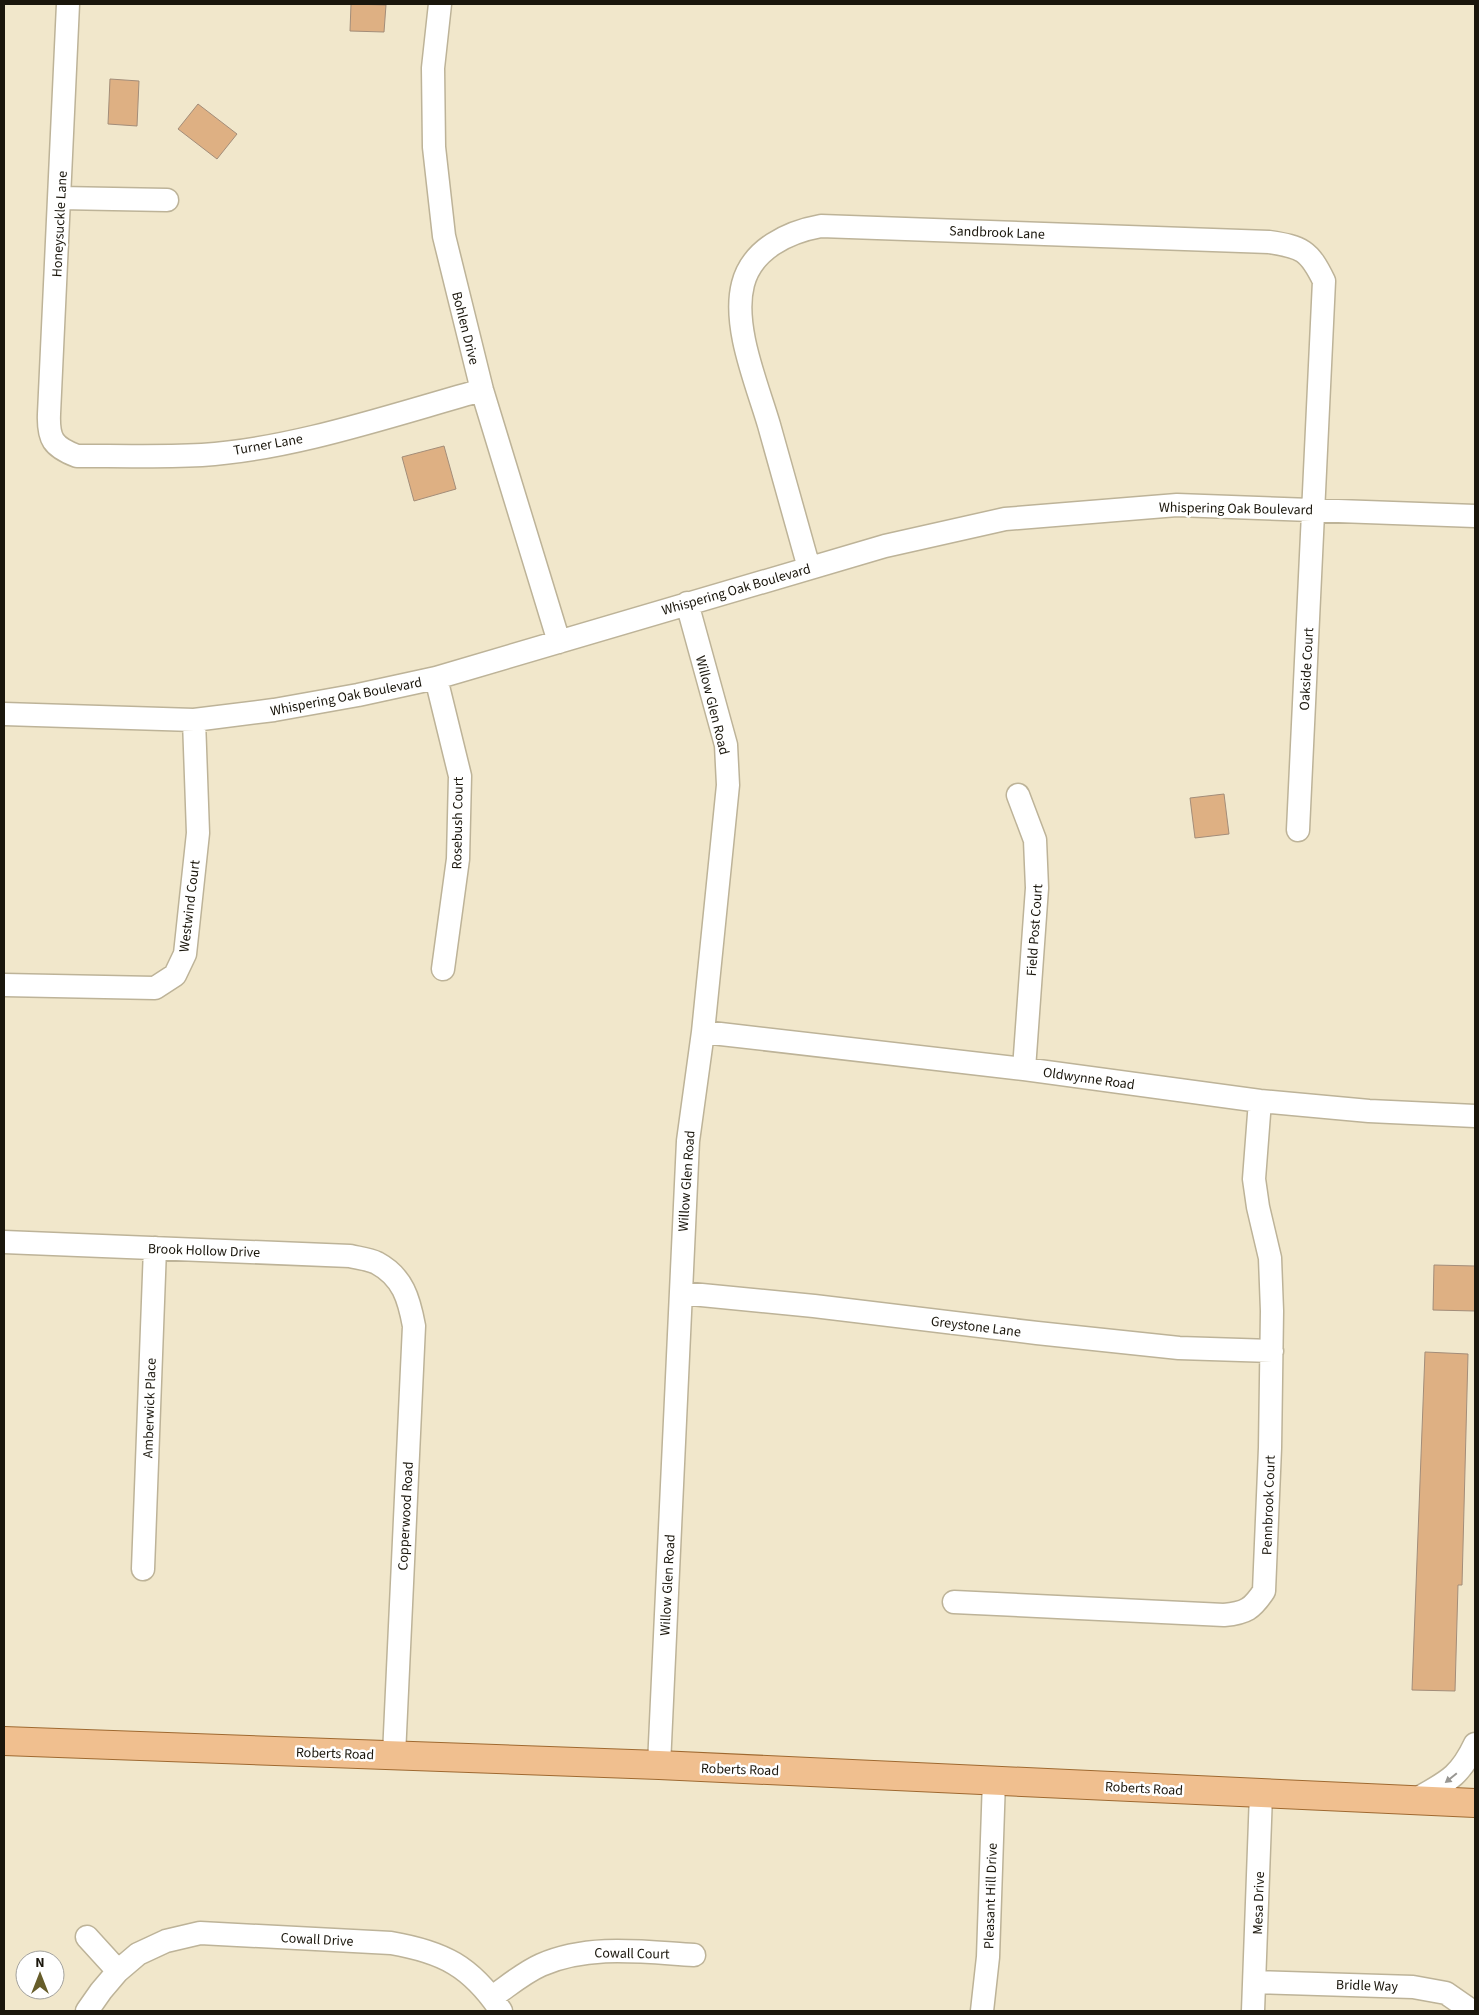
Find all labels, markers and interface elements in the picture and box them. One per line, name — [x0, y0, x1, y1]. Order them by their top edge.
street label: Honeysuckle Lane — [47, 170, 73, 278]
street label: Sandbrook Lane — [949, 221, 1045, 245]
street label: Bohlen Drive — [446, 290, 484, 367]
street label: Turner Lane — [232, 429, 304, 461]
street label: Whispering Oak Boulevard — [1159, 498, 1313, 520]
street label: Whispering Oak Boulevard — [659, 559, 813, 621]
street label: Oakside Court — [1295, 627, 1319, 711]
street label: Willow Glen Road — [690, 654, 734, 757]
street label: Whispering Oak Boulevard — [269, 672, 424, 722]
street label: Rosebush Court — [447, 776, 469, 869]
street label: Westwind Court — [174, 859, 206, 953]
street label: Field Post Court — [1022, 883, 1048, 977]
street label: Oldwynne Road — [1042, 1063, 1136, 1095]
street label: Willow Glen Road — [673, 1130, 701, 1232]
street label: Brook Hollow Drive — [147, 1239, 261, 1263]
street label: Greystone Lane — [930, 1312, 1022, 1342]
street label: Amberwick Place — [138, 1358, 162, 1458]
street label: Pennbrook Court — [1257, 1454, 1281, 1555]
street label: Copperwood Road — [393, 1461, 419, 1571]
street label: Willow Glen Road — [655, 1534, 681, 1636]
street label: Roberts Road — [296, 1743, 374, 1765]
street label: Roberts Road — [701, 1759, 779, 1781]
one-way arrow — [1445, 1772, 1458, 1783]
street label: Roberts Road — [1104, 1777, 1184, 1801]
street label: Pleasant Hill Drive — [979, 1843, 1003, 1949]
street label: Mesa Drive — [1248, 1871, 1270, 1935]
street label: Cowall Drive — [280, 1928, 354, 1952]
street label: Cowall Court — [594, 1943, 670, 1965]
north arrow — [15, 1950, 65, 2000]
text: N — [35, 1953, 45, 1973]
street label: Bridle Way — [1336, 1975, 1399, 1997]

